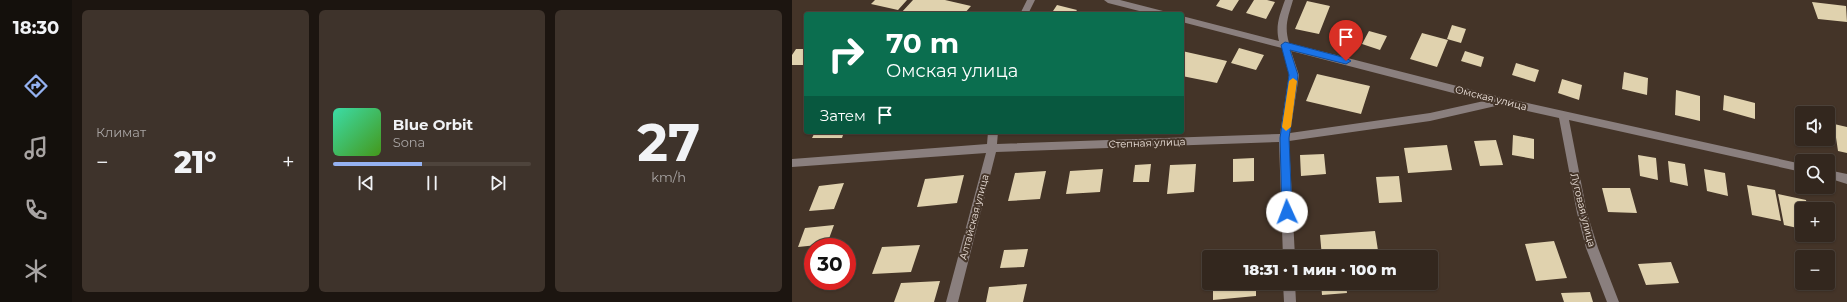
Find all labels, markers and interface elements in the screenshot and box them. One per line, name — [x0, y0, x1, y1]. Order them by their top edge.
text: 18:30 — [13, 17, 59, 39]
pin — [1329, 20, 1363, 61]
text: 70 m — [886, 26, 959, 60]
icon: arrive — [1335, 26, 1357, 48]
icon: right — [820, 28, 872, 80]
text: Омская улица — [886, 60, 1018, 82]
icon: directions — [22, 72, 50, 100]
street label: Омская улица — [1454, 83, 1528, 113]
icon: arrive — [874, 104, 896, 126]
text: Затем — [820, 106, 866, 125]
map controls — [1795, 106, 1835, 290]
button: sound — [1795, 106, 1835, 146]
text: 27 — [637, 111, 700, 174]
text: Blue Orbit — [393, 115, 473, 134]
text: Климат — [96, 124, 146, 140]
icon: music — [22, 134, 50, 162]
text: Sona — [393, 134, 425, 150]
street label: Степная улица — [1108, 135, 1186, 151]
text: 21° — [174, 144, 217, 181]
text: − — [96, 149, 109, 176]
text: + — [282, 149, 295, 176]
button: search — [1795, 154, 1835, 194]
text: km/h — [651, 169, 686, 185]
street label: Луговая улица — [1567, 171, 1599, 249]
icon: previous — [355, 172, 377, 194]
icon: pause — [421, 172, 443, 194]
icon: next — [487, 172, 509, 194]
street label: Алтайская улица — [956, 173, 992, 261]
position arrow — [1266, 191, 1308, 233]
icon: phone — [22, 196, 50, 224]
button: + — [1795, 202, 1835, 242]
speed limit sign: 30 — [804, 238, 856, 290]
button: − — [1795, 250, 1835, 290]
icon: climate — [22, 257, 50, 285]
text: 18:31 · 1 мин · 100 m — [1243, 260, 1397, 279]

